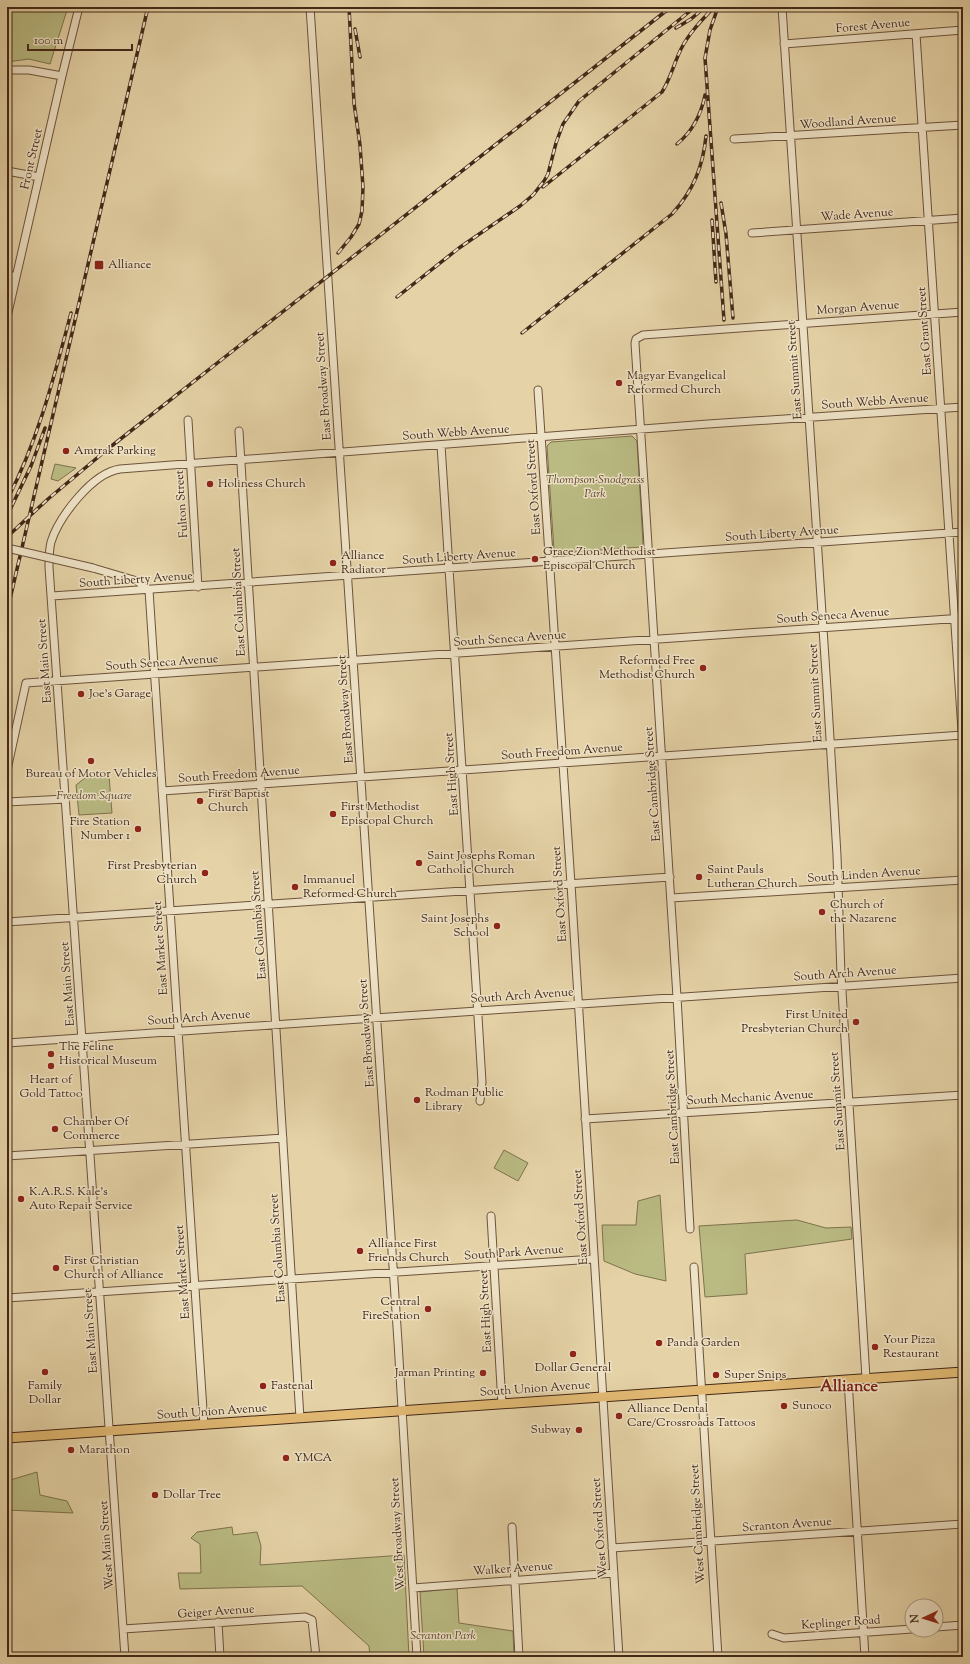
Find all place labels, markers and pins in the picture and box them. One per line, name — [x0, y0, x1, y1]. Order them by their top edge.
place label: Alliance — [108, 256, 152, 274]
marker: Alliance — [93, 259, 105, 271]
place label: Magyar Evangelical Reformed Church — [627, 367, 727, 399]
marker: Magyar Evangelical Reformed Church — [614, 378, 624, 388]
place label: Amtrak Parking — [74, 442, 156, 460]
marker: Amtrak Parking — [61, 446, 71, 456]
place label: Holiness Church — [218, 475, 306, 493]
marker: Holiness Church — [205, 479, 215, 489]
place label: Grace Zion Methodist Episcopal Church — [543, 543, 656, 575]
place label: Alliance Radiator — [341, 547, 386, 579]
marker: Grace Zion Methodist Episcopal Church — [530, 554, 540, 564]
marker: Alliance Radiator — [328, 558, 338, 568]
place label: Reformed Free Methodist Church — [599, 652, 695, 684]
marker: Reformed Free Methodist Church — [698, 663, 708, 673]
place label: Joe's Garage — [88, 685, 151, 703]
marker: Joe's Garage — [76, 689, 86, 699]
marker: Bureau of Motor Vehicles — [86, 756, 96, 766]
place label: Bureau of Motor Vehicles — [25, 765, 157, 783]
place label: First Baptist Church — [208, 785, 270, 817]
marker: First Baptist Church — [195, 796, 205, 806]
place label: First Methodist Episcopal Church — [341, 798, 433, 830]
marker: First Methodist Episcopal Church — [328, 809, 338, 819]
place label: Fire Station Number 1 — [70, 813, 130, 845]
marker: Fire Station Number 1 — [133, 824, 143, 834]
place label: Saint Josephs Roman Catholic Church — [427, 847, 535, 879]
place label: First Presbyterian Church — [108, 857, 197, 889]
marker: Saint Josephs Roman Catholic Church — [414, 858, 424, 868]
place label: Saint Pauls Lutheran Church — [707, 861, 798, 893]
marker: First Presbyterian Church — [200, 868, 210, 878]
place label: Immanuel Reformed Church — [303, 871, 397, 903]
marker: Saint Pauls Lutheran Church — [694, 872, 704, 882]
marker: Immanuel Reformed Church — [290, 882, 300, 892]
place label: Church of the Nazarene — [830, 896, 897, 928]
marker: Church of the Nazarene — [817, 907, 827, 917]
place label: Saint Josephs School — [421, 910, 490, 942]
marker: Saint Josephs School — [492, 921, 502, 931]
place label: First United Presbyterian Church — [741, 1006, 848, 1038]
marker: First United Presbyterian Church — [851, 1017, 861, 1027]
place label: The Feline Historical Museum — [59, 1038, 157, 1070]
marker: The Feline Historical Museum — [46, 1049, 56, 1059]
marker: Heart of Gold Tattoo — [46, 1061, 56, 1071]
place label: Heart of Gold Tattoo — [19, 1071, 83, 1103]
place label: Rodman Public Library — [425, 1084, 504, 1116]
marker: Rodman Public Library — [412, 1095, 422, 1105]
place label: Chamber Of Commerce — [63, 1113, 130, 1145]
marker: Chamber Of Commerce — [50, 1124, 60, 1134]
place label: K.A.R.S. Kale's Auto Repair Service — [29, 1183, 133, 1215]
marker: K.A.R.S. Kale's Auto Repair Service — [16, 1194, 26, 1204]
place label: Alliance First Friends Church — [368, 1235, 449, 1267]
marker: Alliance First Friends Church — [355, 1246, 365, 1256]
place label: First Christian Church of Alliance — [64, 1252, 164, 1284]
marker: First Christian Church of Alliance — [51, 1263, 61, 1273]
place label: Central FireStation — [362, 1293, 421, 1325]
marker: Central FireStation — [423, 1304, 433, 1314]
place label: Your Pizza Restaurant — [883, 1331, 939, 1363]
place label: Panda Garden — [667, 1334, 740, 1352]
marker: Panda Garden — [654, 1338, 664, 1348]
marker: Your Pizza Restaurant — [870, 1342, 880, 1352]
marker: Dollar General — [568, 1349, 578, 1359]
place label: Dollar General — [535, 1359, 612, 1377]
place label: Jarman Printing — [394, 1364, 475, 1382]
place label: Super Snips — [724, 1366, 787, 1384]
marker: Family Dollar — [40, 1367, 50, 1377]
marker: Jarman Printing — [478, 1368, 488, 1378]
marker: Super Snips — [711, 1370, 721, 1380]
place label: Family Dollar — [28, 1377, 62, 1409]
place label: Fastenal — [271, 1377, 314, 1395]
marker: Fastenal — [258, 1381, 268, 1391]
place label: Sunoco — [792, 1397, 832, 1415]
place label: Alliance Dental Care/Crossroads Tattoos — [627, 1400, 756, 1432]
marker: Sunoco — [779, 1401, 789, 1411]
marker: Alliance Dental Care/Crossroads Tattoos — [614, 1411, 624, 1421]
place label: Subway — [531, 1421, 571, 1439]
marker: Subway — [574, 1425, 584, 1435]
place label: Marathon — [79, 1441, 130, 1459]
marker: Marathon — [66, 1445, 76, 1455]
place label: YMCA — [294, 1449, 333, 1467]
marker: YMCA — [281, 1453, 291, 1463]
place label: Dollar Tree — [163, 1486, 222, 1504]
marker: Dollar Tree — [150, 1490, 160, 1500]

